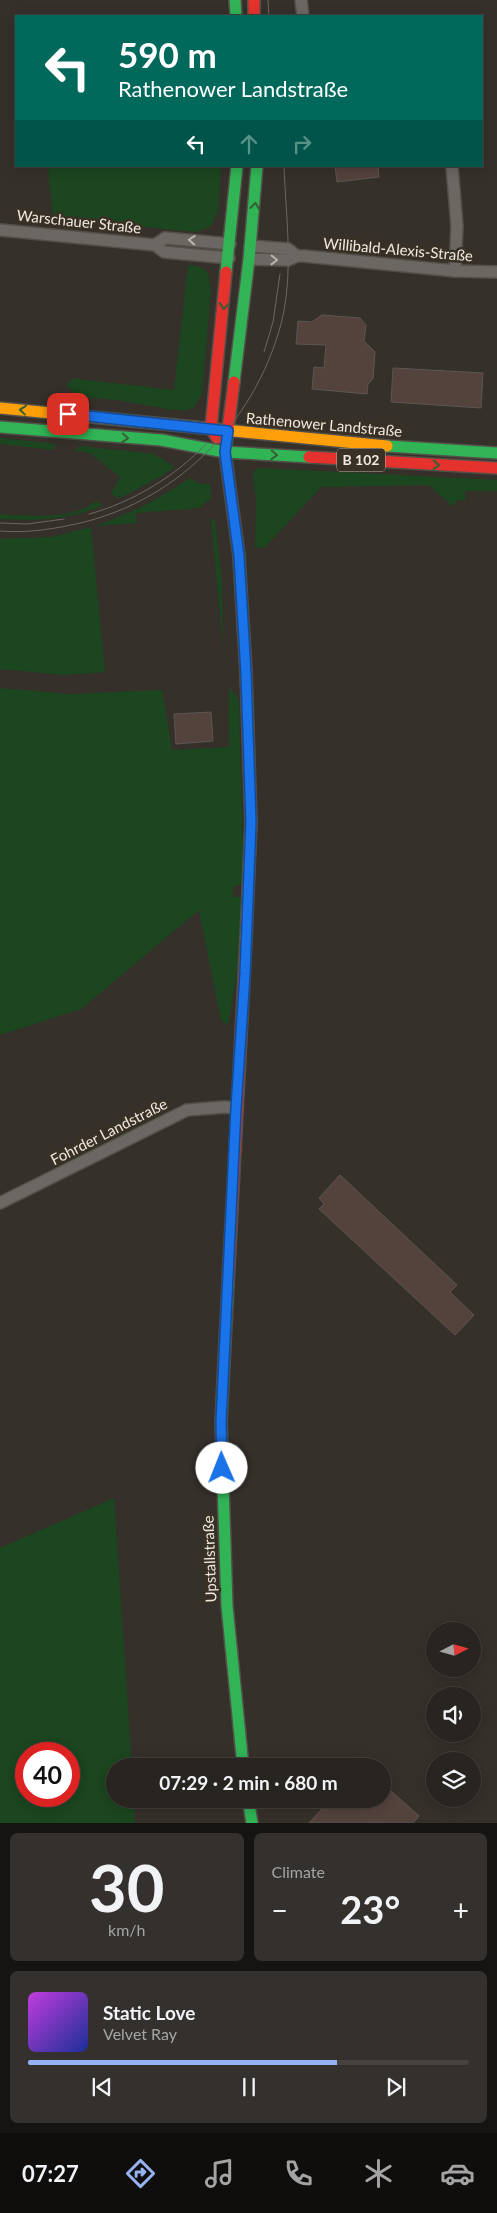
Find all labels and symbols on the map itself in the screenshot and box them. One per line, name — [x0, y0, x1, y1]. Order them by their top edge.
one-way arrow — [249, 202, 260, 210]
street label: Warschauer Straße — [16, 206, 142, 236]
street label: Willibald-Alexis-Straße — [322, 233, 474, 265]
one-way arrow — [187, 235, 195, 246]
one-way arrow — [270, 254, 278, 265]
one-way arrow — [218, 302, 229, 310]
pin — [47, 393, 89, 435]
one-way arrow — [19, 405, 27, 416]
street label: Rathenower Landstraße — [245, 408, 403, 440]
one-way arrow — [121, 432, 129, 443]
road number: B 102 — [337, 448, 385, 472]
one-way arrow — [270, 450, 278, 461]
one-way arrow — [432, 459, 440, 470]
street label: Fohrder Landstraße — [47, 1094, 170, 1168]
position arrow — [195, 1441, 247, 1493]
street label: Upstallstraße — [198, 1515, 220, 1603]
north arrow — [426, 1622, 481, 1678]
speed limit sign: 40 — [15, 1742, 80, 1807]

